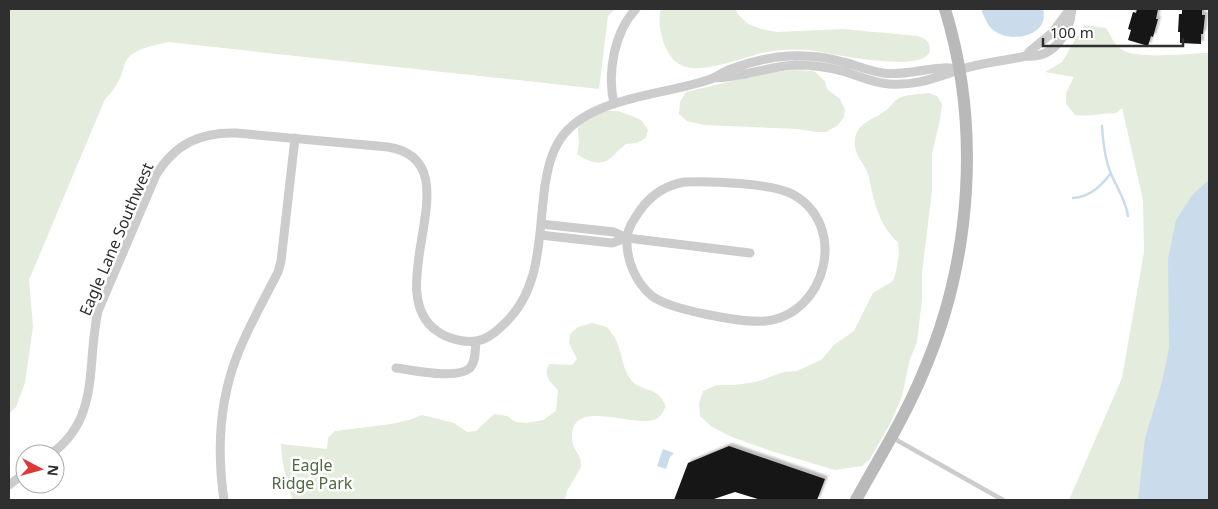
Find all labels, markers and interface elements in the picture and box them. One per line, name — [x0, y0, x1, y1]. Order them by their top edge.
scale bar — [1043, 15, 1183, 47]
text: 100 m — [1050, 22, 1094, 42]
street label: Eagle Lane Southwest — [74, 159, 158, 319]
north arrow — [15, 444, 65, 494]
park label: Eagle Ridge Park — [272, 454, 353, 494]
text: N — [43, 464, 63, 477]

